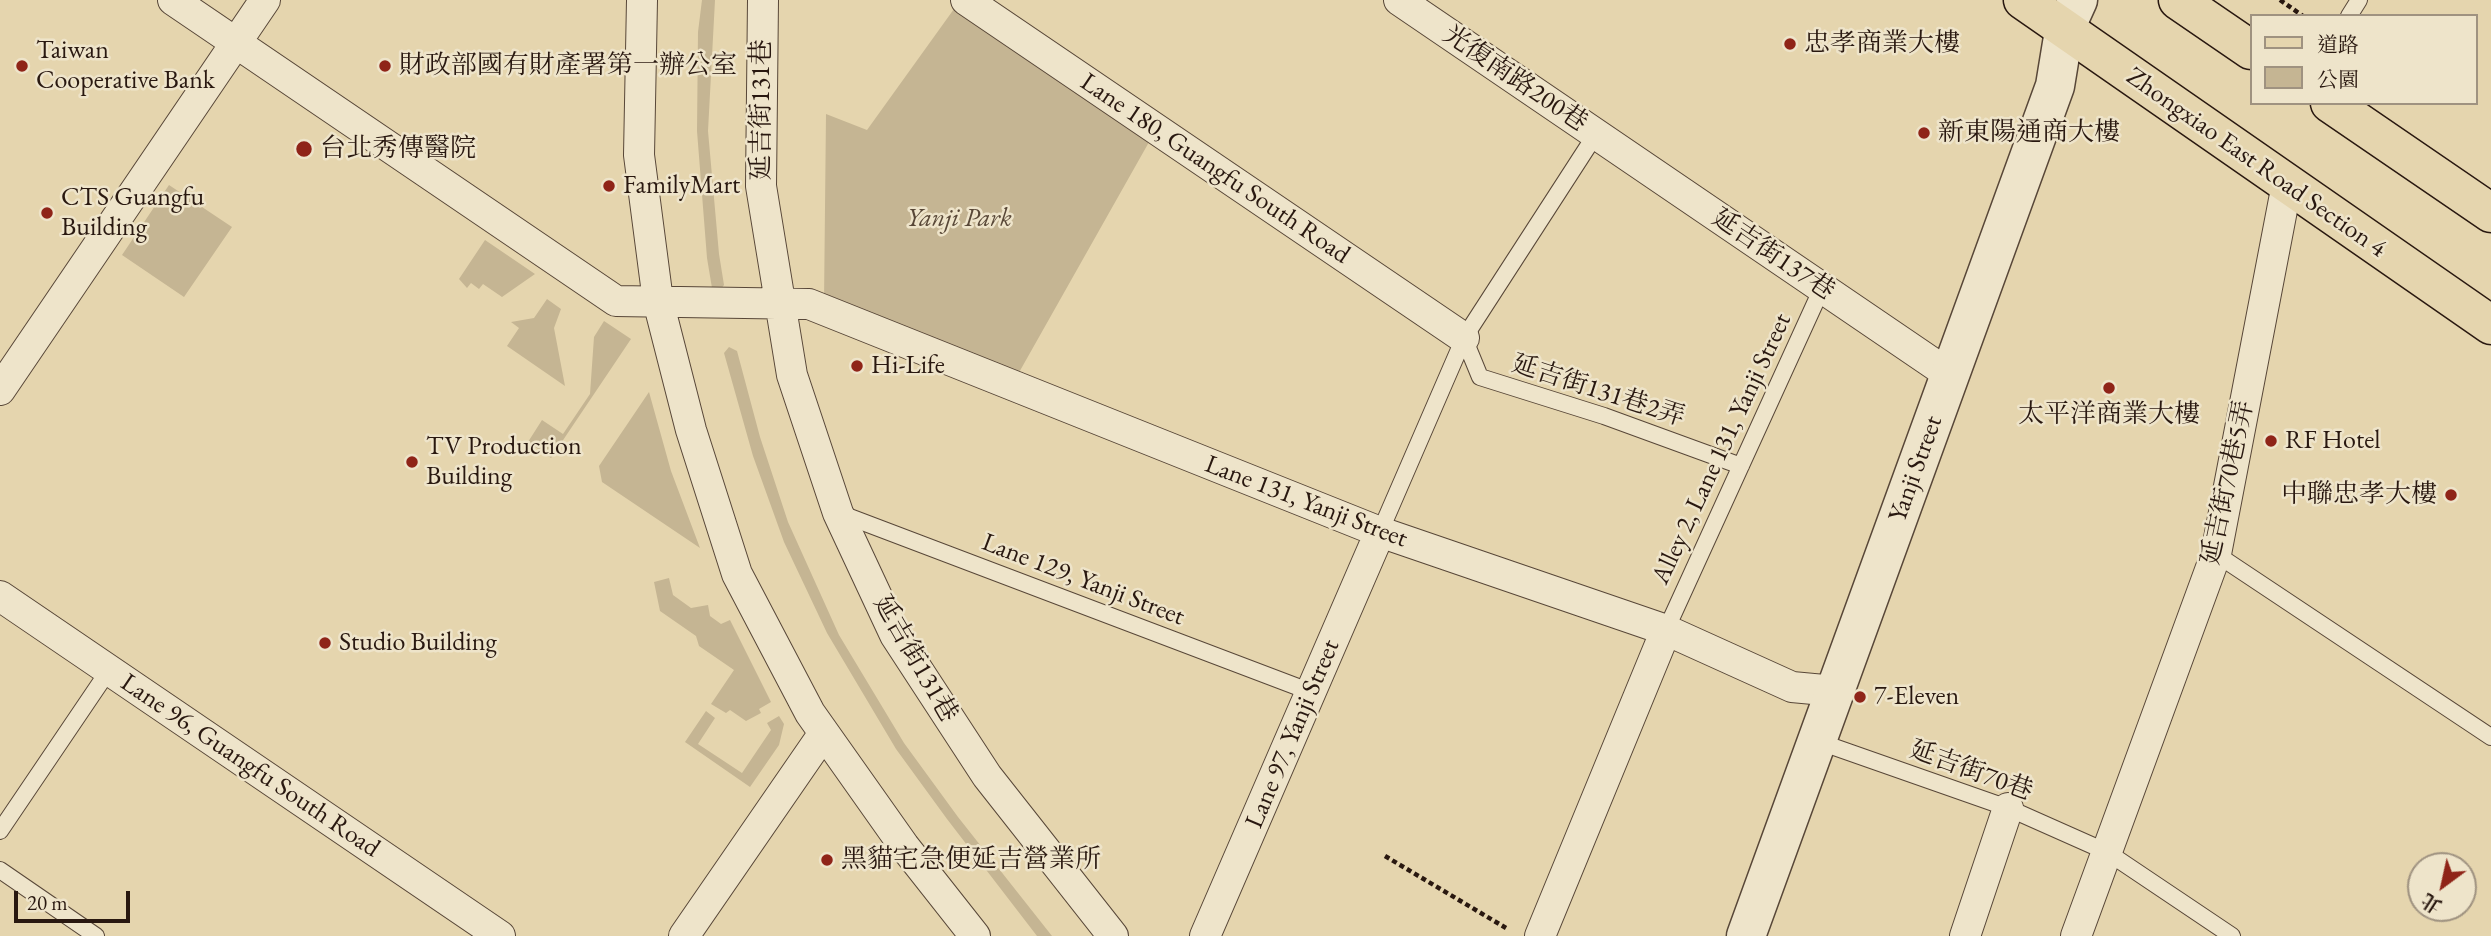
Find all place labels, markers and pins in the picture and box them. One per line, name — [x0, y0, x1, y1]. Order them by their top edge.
place label: 忠孝商業大樓 — [1804, 28, 1960, 60]
place label: Taiwan Cooperative Bank — [36, 35, 215, 96]
marker: 忠孝商業大樓 — [1782, 36, 1798, 52]
place label: 財政部國有財產署第一辦公室 — [399, 50, 737, 82]
marker: Taiwan Cooperative Bank — [14, 58, 30, 74]
marker: 財政部國有財產署第一辦公室 — [377, 58, 393, 74]
place label: 新東陽通商大樓 — [1938, 117, 2120, 149]
marker: 新東陽通商大樓 — [1916, 125, 1932, 141]
place label: 台北秀傳醫院 — [320, 133, 476, 165]
marker: 台北秀傳醫院 — [294, 139, 314, 159]
place label: FamilyMart — [623, 170, 740, 202]
marker: FamilyMart — [601, 178, 617, 194]
place label: CTS Guangfu Building — [61, 182, 204, 244]
marker: CTS Guangfu Building — [39, 205, 55, 221]
place label: Hi-Life — [871, 350, 945, 382]
marker: Hi-Life — [849, 358, 865, 374]
marker: 太平洋商業大樓 — [2101, 380, 2117, 396]
place label: 太平洋商業大樓 — [2018, 399, 2200, 431]
place label: RF Hotel — [2285, 425, 2381, 457]
place label: TV Production Building — [426, 431, 582, 492]
marker: RF Hotel — [2263, 433, 2279, 449]
marker: TV Production Building — [404, 454, 420, 470]
place label: 中聯忠孝大樓 — [2281, 479, 2437, 511]
marker: 中聯忠孝大樓 — [2443, 487, 2459, 503]
place label: Studio Building — [339, 627, 497, 659]
marker: Studio Building — [317, 635, 333, 651]
place label: 7-Eleven — [1874, 681, 1959, 713]
marker: 7-Eleven — [1852, 689, 1868, 705]
place label: 黑貓宅急便延吉營業所 — [841, 844, 1101, 876]
marker: 黑貓宅急便延吉營業所 — [819, 852, 835, 868]

